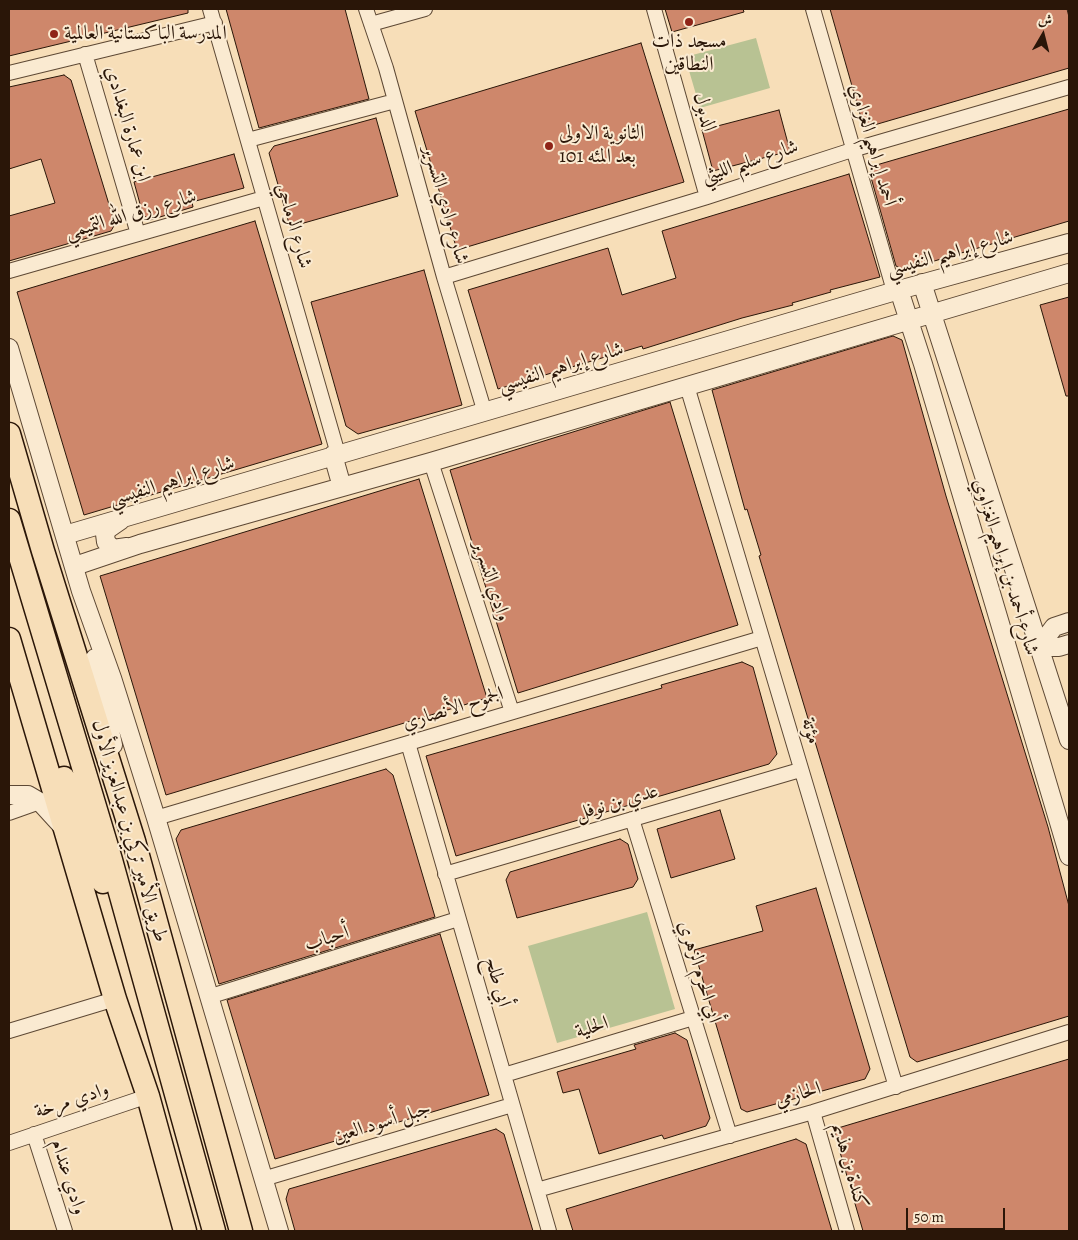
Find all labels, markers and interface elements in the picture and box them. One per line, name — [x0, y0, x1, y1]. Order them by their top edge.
text: ش — [1037, 9, 1053, 30]
north arrow — [1018, 10, 1068, 60]
marker: مسجد ذات النطاقين — [683, 16, 695, 28]
place label: المدرسة الباكستانية العالمية — [64, 22, 227, 46]
marker: المدرسة الباكستانية العالمية — [48, 28, 60, 40]
place label: مسجد ذات النطاقين — [651, 30, 727, 77]
street label: ابن عمارة البغدادي — [99, 63, 155, 185]
street label: أحمد إبراهيم الغزاوي — [843, 81, 901, 209]
street label: الدبول — [687, 90, 721, 134]
place label: الثانوية الاولى بعد المئه 101 — [559, 122, 644, 169]
street label: شارع سليم الليثي — [699, 135, 801, 189]
marker: الثانوية الاولى بعد المئه 101 — [543, 140, 555, 152]
street label: شارع وادي التسرير — [417, 143, 473, 267]
street label: شارع الرماحي — [269, 181, 317, 271]
street label: شارع رزق الله التميمي — [63, 185, 199, 245]
street label: شارع إبراهيم النفيسي — [884, 226, 1016, 282]
street label: شارع إبراهيم النفيسي — [495, 338, 627, 398]
street label: شارع إبراهيم النفيسي — [106, 452, 238, 512]
street label: شارع أحمد بن إبراهيم الغزاوي — [967, 476, 1043, 658]
street label: وادي التسرير — [467, 538, 515, 624]
street label: الجموح الأنصاري — [399, 682, 507, 736]
street label: مؤتة — [795, 715, 825, 747]
street label: طريق الأمير تركي بن عبدالعزيز الأول — [86, 717, 172, 945]
street label: عدي بن نوفل — [573, 780, 661, 826]
street label: أبي الحرم الزهري — [672, 918, 726, 1026]
street label: أحباب — [302, 921, 352, 957]
street label: أبي طلح — [478, 954, 516, 1010]
street label: الحلية — [573, 1012, 611, 1044]
street label: الحازمي — [772, 1077, 824, 1113]
street label: وادي مرخة — [32, 1078, 112, 1124]
street label: جبل أسود العين — [330, 1097, 434, 1149]
street label: كندة بن هذيم — [825, 1120, 873, 1212]
street label: وادي عندام — [45, 1136, 91, 1218]
scale bar — [908, 1198, 1007, 1230]
text: 50 m — [914, 1207, 944, 1227]

